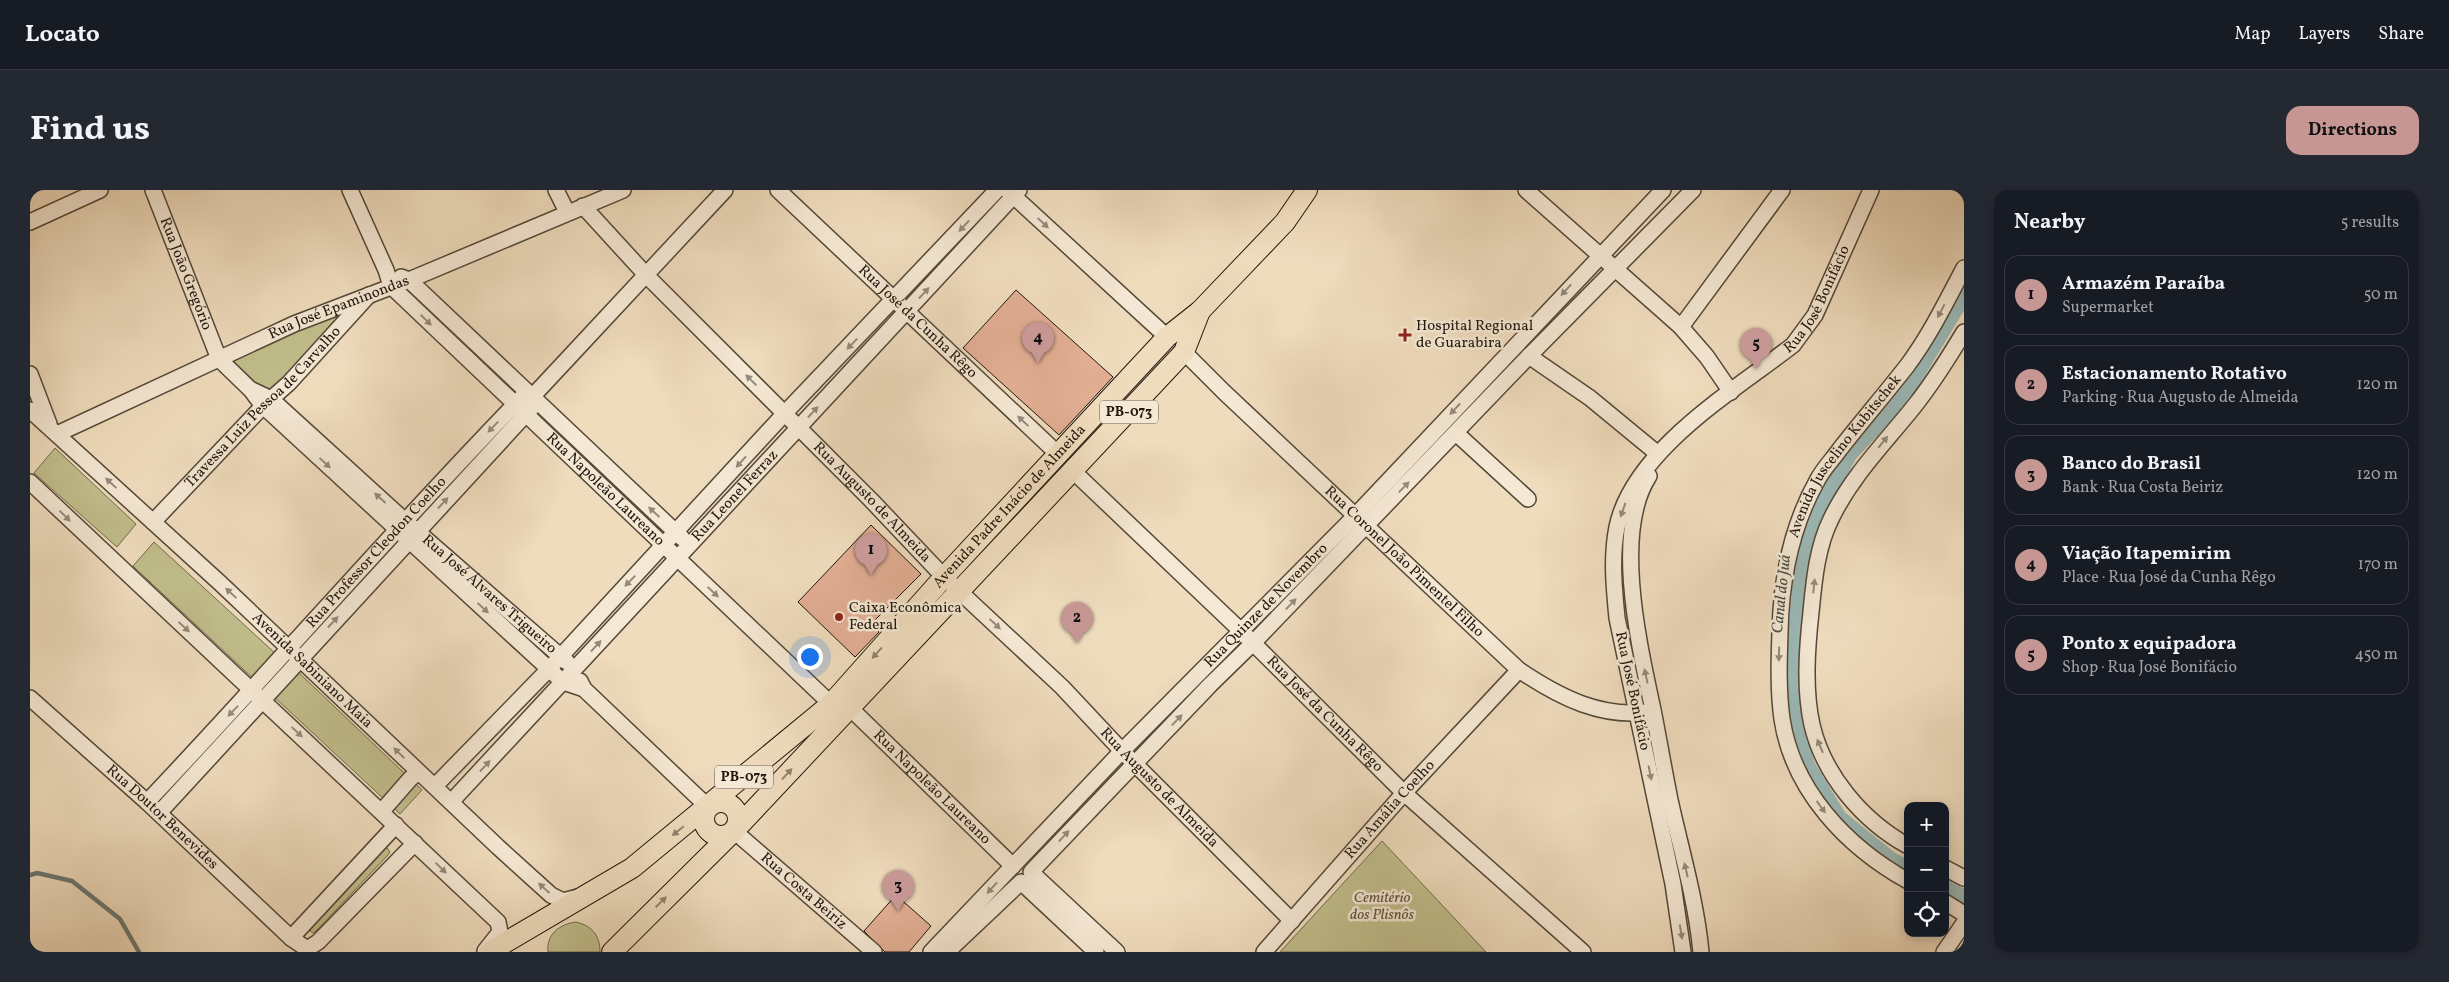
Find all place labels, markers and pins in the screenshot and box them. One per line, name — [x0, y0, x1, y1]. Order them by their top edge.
place label: Hospital Regional de Guarabira — [1416, 316, 1533, 354]
pin: 4 — [1022, 322, 1054, 363]
marker: Hospital Regional de Guarabira — [1398, 328, 1412, 342]
pin: 5 — [1740, 328, 1772, 369]
pin: 1 — [855, 534, 887, 575]
place label: Caixa Econômica Federal — [849, 598, 962, 636]
pin: 2 — [1061, 602, 1093, 643]
marker: Caixa Econômica Federal — [833, 611, 845, 623]
pin: 3 — [882, 870, 914, 911]

